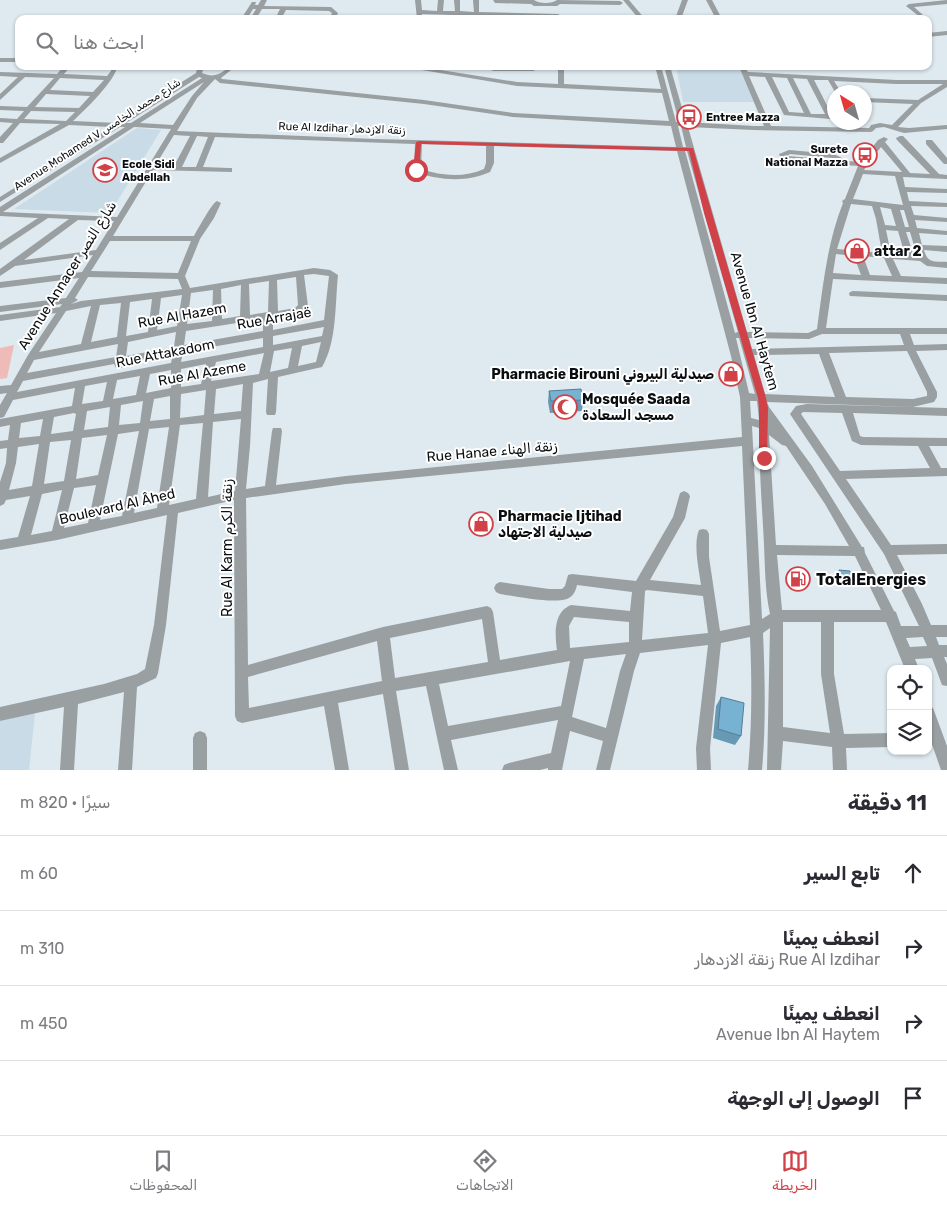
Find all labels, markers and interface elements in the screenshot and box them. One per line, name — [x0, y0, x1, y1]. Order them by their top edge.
search box — [15, 15, 932, 70]
icon: search — [33, 29, 61, 57]
text: ابحث هنا — [73, 31, 145, 54]
street label: Avenue Mohamed V شارع محمد الخامس — [12, 76, 184, 195]
north arrow — [827, 85, 872, 130]
bus stop icon: Entree Mazza — [676, 104, 702, 130]
place label: Entree Mazza — [706, 111, 780, 124]
street label: Rue Al Izdihar زنقة الازدهار — [278, 120, 406, 137]
bus stop icon: Surete National Mazza — [852, 142, 878, 168]
place label: Surete National Mazza — [765, 143, 848, 169]
school or university icon: Ecole Sidi Abdellah — [92, 157, 118, 183]
place label: Ecole Sidi Abdellah — [122, 158, 175, 184]
route start — [405, 159, 428, 182]
street label: Avenue Annacer شارع النصر — [15, 198, 122, 354]
shop icon: attar 2 — [844, 238, 870, 264]
place label: attar 2 — [874, 243, 922, 260]
street label: Avenue Ibn Al Haytem — [727, 250, 782, 392]
street label: Rue Al Hazem — [136, 299, 228, 332]
street label: Rue Arrajaë — [235, 304, 313, 333]
street label: Rue Attakadom — [114, 336, 216, 371]
street label: Rue Al Azeme — [157, 357, 247, 390]
shop icon: Pharmacie Birouni صيدلية البيروني — [718, 361, 744, 387]
place label: Pharmacie Birouni صيدلية البيروني — [491, 366, 714, 385]
place label: Mosquée Saada مسجد السعادة — [582, 391, 690, 424]
mosque icon: Mosquée Saada مسجد السعادة — [552, 394, 578, 420]
street label: Rue Hanae زنقة الهناء — [426, 437, 558, 466]
route end — [753, 447, 776, 470]
street label: Rue Al Karm زنقة الكرم — [219, 479, 237, 617]
street label: Boulevard Al Âhed — [57, 484, 177, 528]
place label: Pharmacie Ijtihad صيدلية الاجتهاد — [498, 508, 622, 541]
shop icon: Pharmacie Ijtihad صيدلية الاجتهاد — [468, 511, 494, 537]
fuel station icon: TotalEnergies — [785, 566, 811, 592]
place label: TotalEnergies — [816, 570, 926, 589]
map controls — [887, 665, 932, 755]
button: locate — [887, 665, 932, 710]
button: layers — [887, 710, 932, 755]
text: 11 دقيقة — [848, 790, 927, 815]
text: سيرًا · 820 m — [20, 793, 111, 812]
icon: ahead — [899, 859, 927, 887]
text: تابع السير — [804, 862, 880, 885]
text: 60 m — [20, 864, 58, 883]
text: انعطف يمينًا — [783, 927, 880, 950]
icon: right — [899, 934, 927, 962]
text: 310 m — [20, 939, 65, 958]
text: Rue Al Izdihar زنقة الازدهار — [695, 950, 880, 969]
text: انعطف يمينًا — [783, 1002, 880, 1025]
icon: right — [899, 1009, 927, 1037]
text: 450 m — [20, 1014, 68, 1033]
text: Avenue Ibn Al Haytem — [716, 1025, 880, 1044]
icon: arrive — [899, 1084, 927, 1112]
text: الوصول إلى الوجهة — [727, 1087, 880, 1110]
tab: المحفوظات — [129, 1147, 197, 1194]
tab: الاتجاهات — [456, 1147, 513, 1194]
tab: الخريطة — [772, 1147, 818, 1194]

